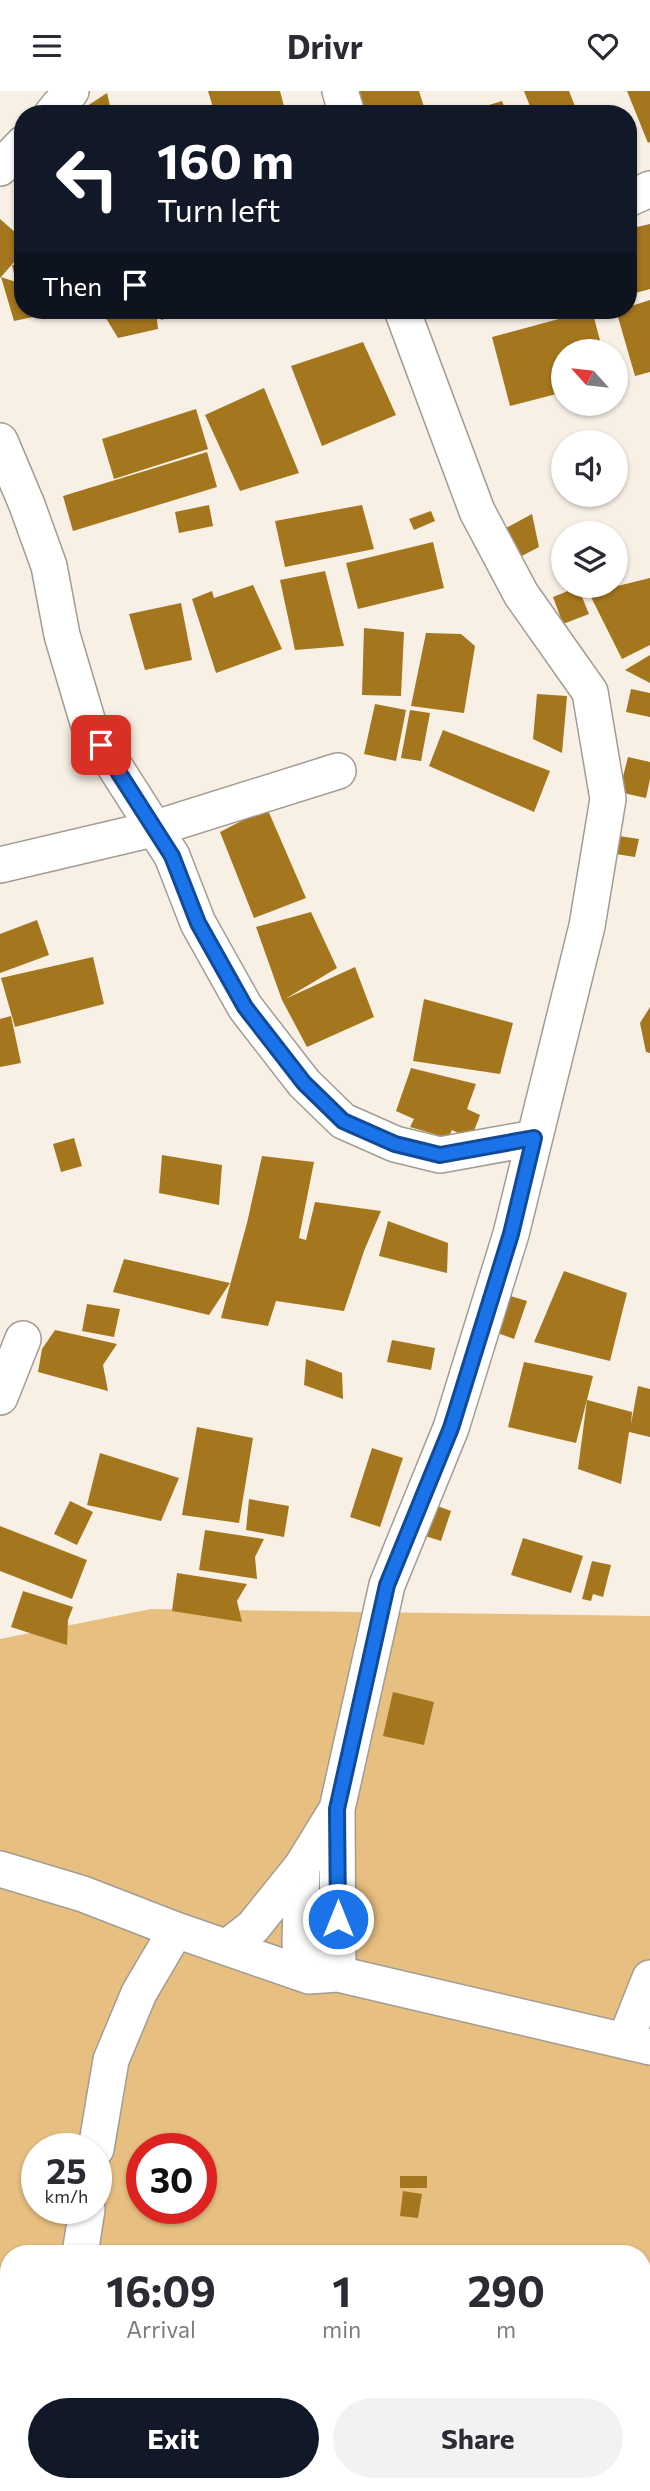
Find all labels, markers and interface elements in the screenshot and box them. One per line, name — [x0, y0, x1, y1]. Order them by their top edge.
text: Drivr — [287, 26, 363, 66]
icon: menu — [28, 27, 66, 65]
icon: heart — [584, 27, 622, 65]
text: 160 m — [157, 129, 294, 189]
icon: left — [42, 133, 133, 224]
text: Turn left — [157, 189, 281, 229]
icon: arrive — [116, 266, 154, 304]
text: Then — [42, 270, 102, 301]
north arrow — [551, 339, 628, 417]
map controls — [551, 339, 628, 598]
button: sound — [551, 430, 628, 507]
button: layers — [551, 521, 628, 598]
pin — [71, 715, 131, 775]
icon: arrive — [82, 726, 120, 764]
position arrow — [301, 1882, 375, 1956]
speed limit sign: 30 — [126, 2133, 217, 2224]
text: 25 — [46, 2148, 87, 2191]
text: km/h — [45, 2185, 88, 2207]
text: 16:09 — [106, 2264, 216, 2316]
text: 1 — [332, 2264, 351, 2316]
text: 290 — [467, 2264, 545, 2316]
text: Arrival — [126, 2315, 196, 2343]
text: min — [322, 2315, 361, 2343]
text: m — [496, 2315, 516, 2343]
button: Exit — [28, 2398, 319, 2478]
button: Share — [333, 2398, 623, 2478]

